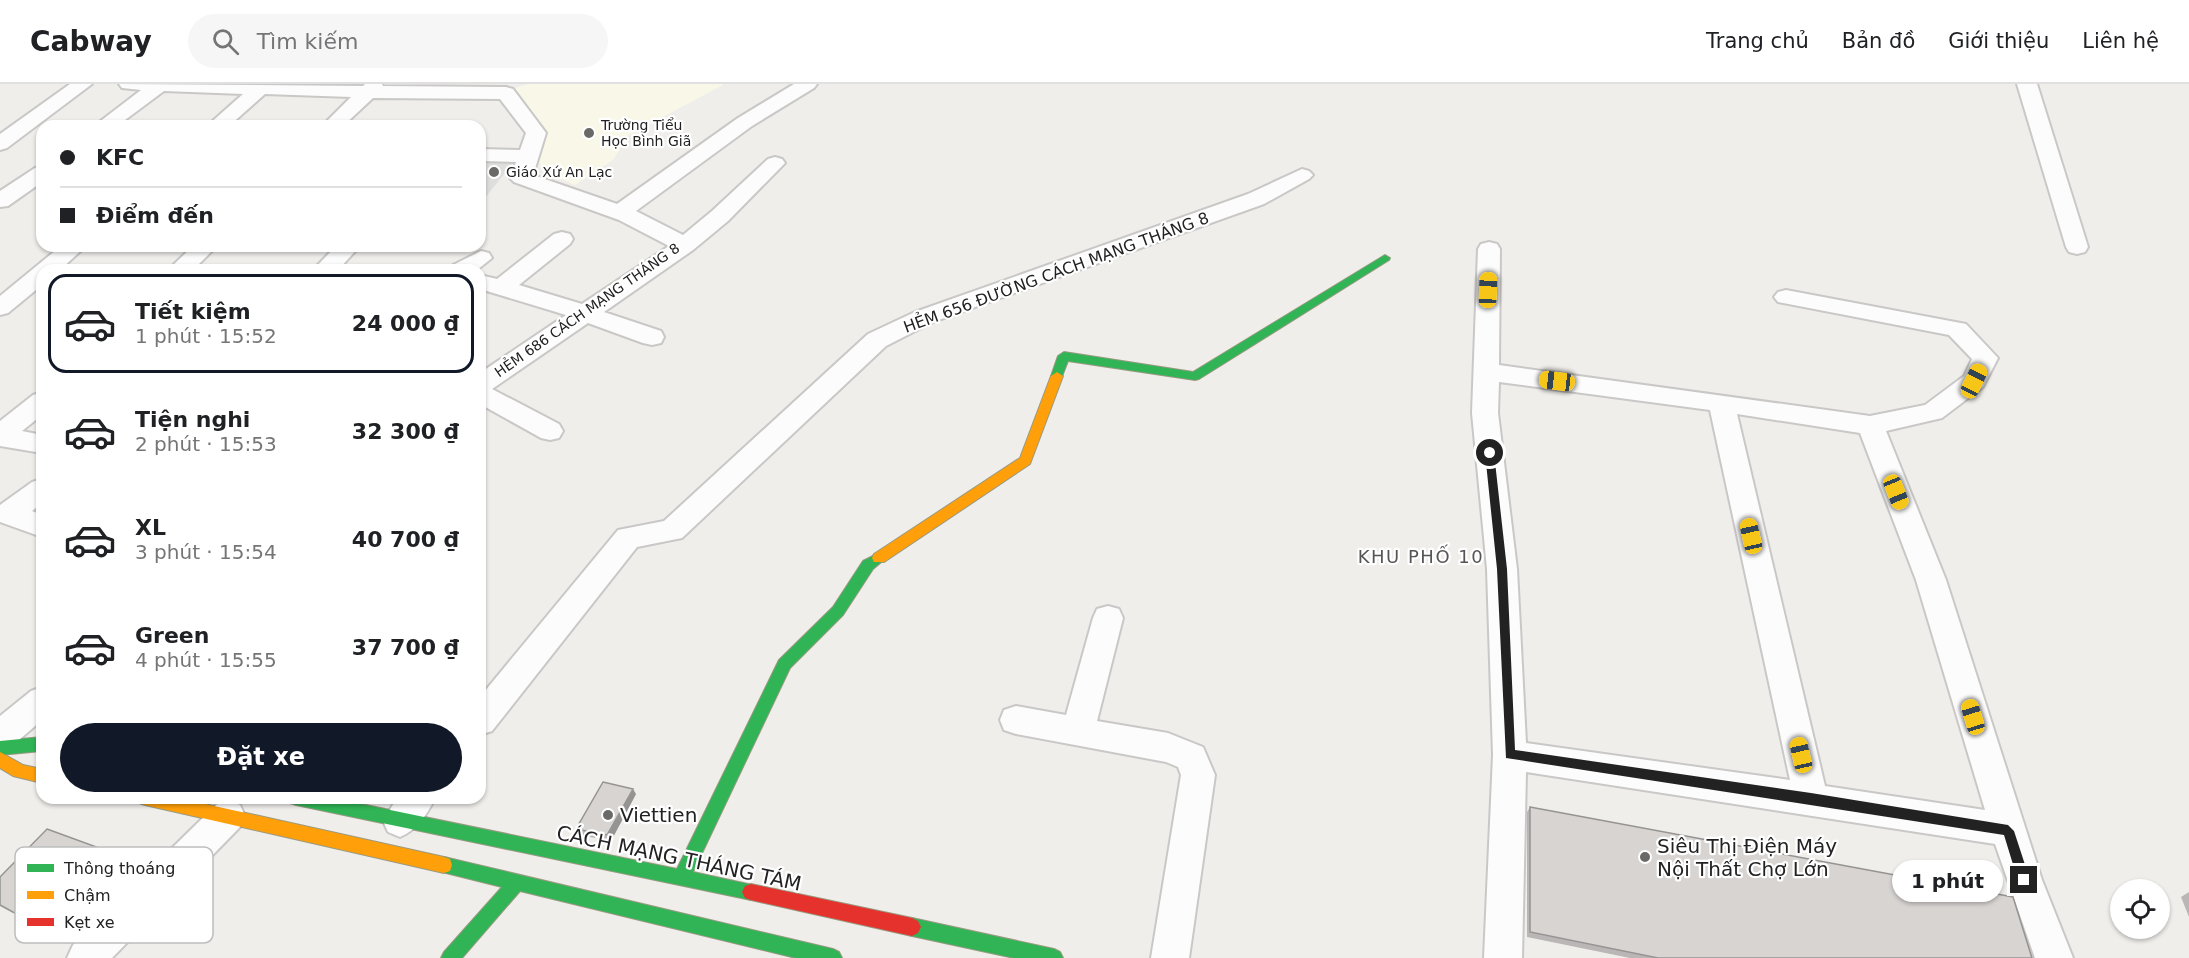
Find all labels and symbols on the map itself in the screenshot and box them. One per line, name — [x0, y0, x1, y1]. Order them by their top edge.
place label: Trường Tiểu Học Bình Giã — [600, 117, 691, 149]
marker: Trường Tiểu Học Bình Giã — [582, 126, 596, 140]
place label: Giáo Xứ An Lạc — [506, 164, 612, 180]
marker: Giáo Xứ An Lạc — [487, 165, 501, 179]
street label: HẺM 656 ĐƯỜNG CÁCH MẠNG THÁNG 8 — [901, 207, 1211, 337]
street label: HẺM 686 CÁCH MẠNG THÁNG 8 — [491, 239, 682, 380]
car — [1478, 272, 1498, 308]
car — [1958, 361, 1990, 401]
car — [1538, 370, 1576, 392]
route start — [1476, 439, 1503, 466]
car — [1881, 472, 1911, 512]
car — [1738, 516, 1764, 556]
district label: KHU PHỐ 10 — [1358, 544, 1484, 567]
car — [1959, 697, 1987, 737]
car — [1788, 735, 1814, 775]
place label: Viettien — [620, 803, 697, 827]
marker: Viettien — [601, 808, 615, 822]
street label: CÁCH MẠNG THÁNG TÁM — [554, 820, 804, 896]
place label: Siêu Thị Điện Máy Nội Thất Chợ Lớn — [1657, 834, 1837, 881]
legend — [15, 847, 213, 943]
marker: Siêu Thị Điện Máy Nội Thất Chợ Lớn — [1638, 850, 1652, 864]
text: Thông thoáng — [63, 859, 175, 878]
callout: 1 phút — [1892, 859, 2003, 901]
route end — [2010, 866, 2037, 893]
text: Chậm — [64, 886, 111, 905]
text: Kẹt xe — [64, 913, 115, 932]

